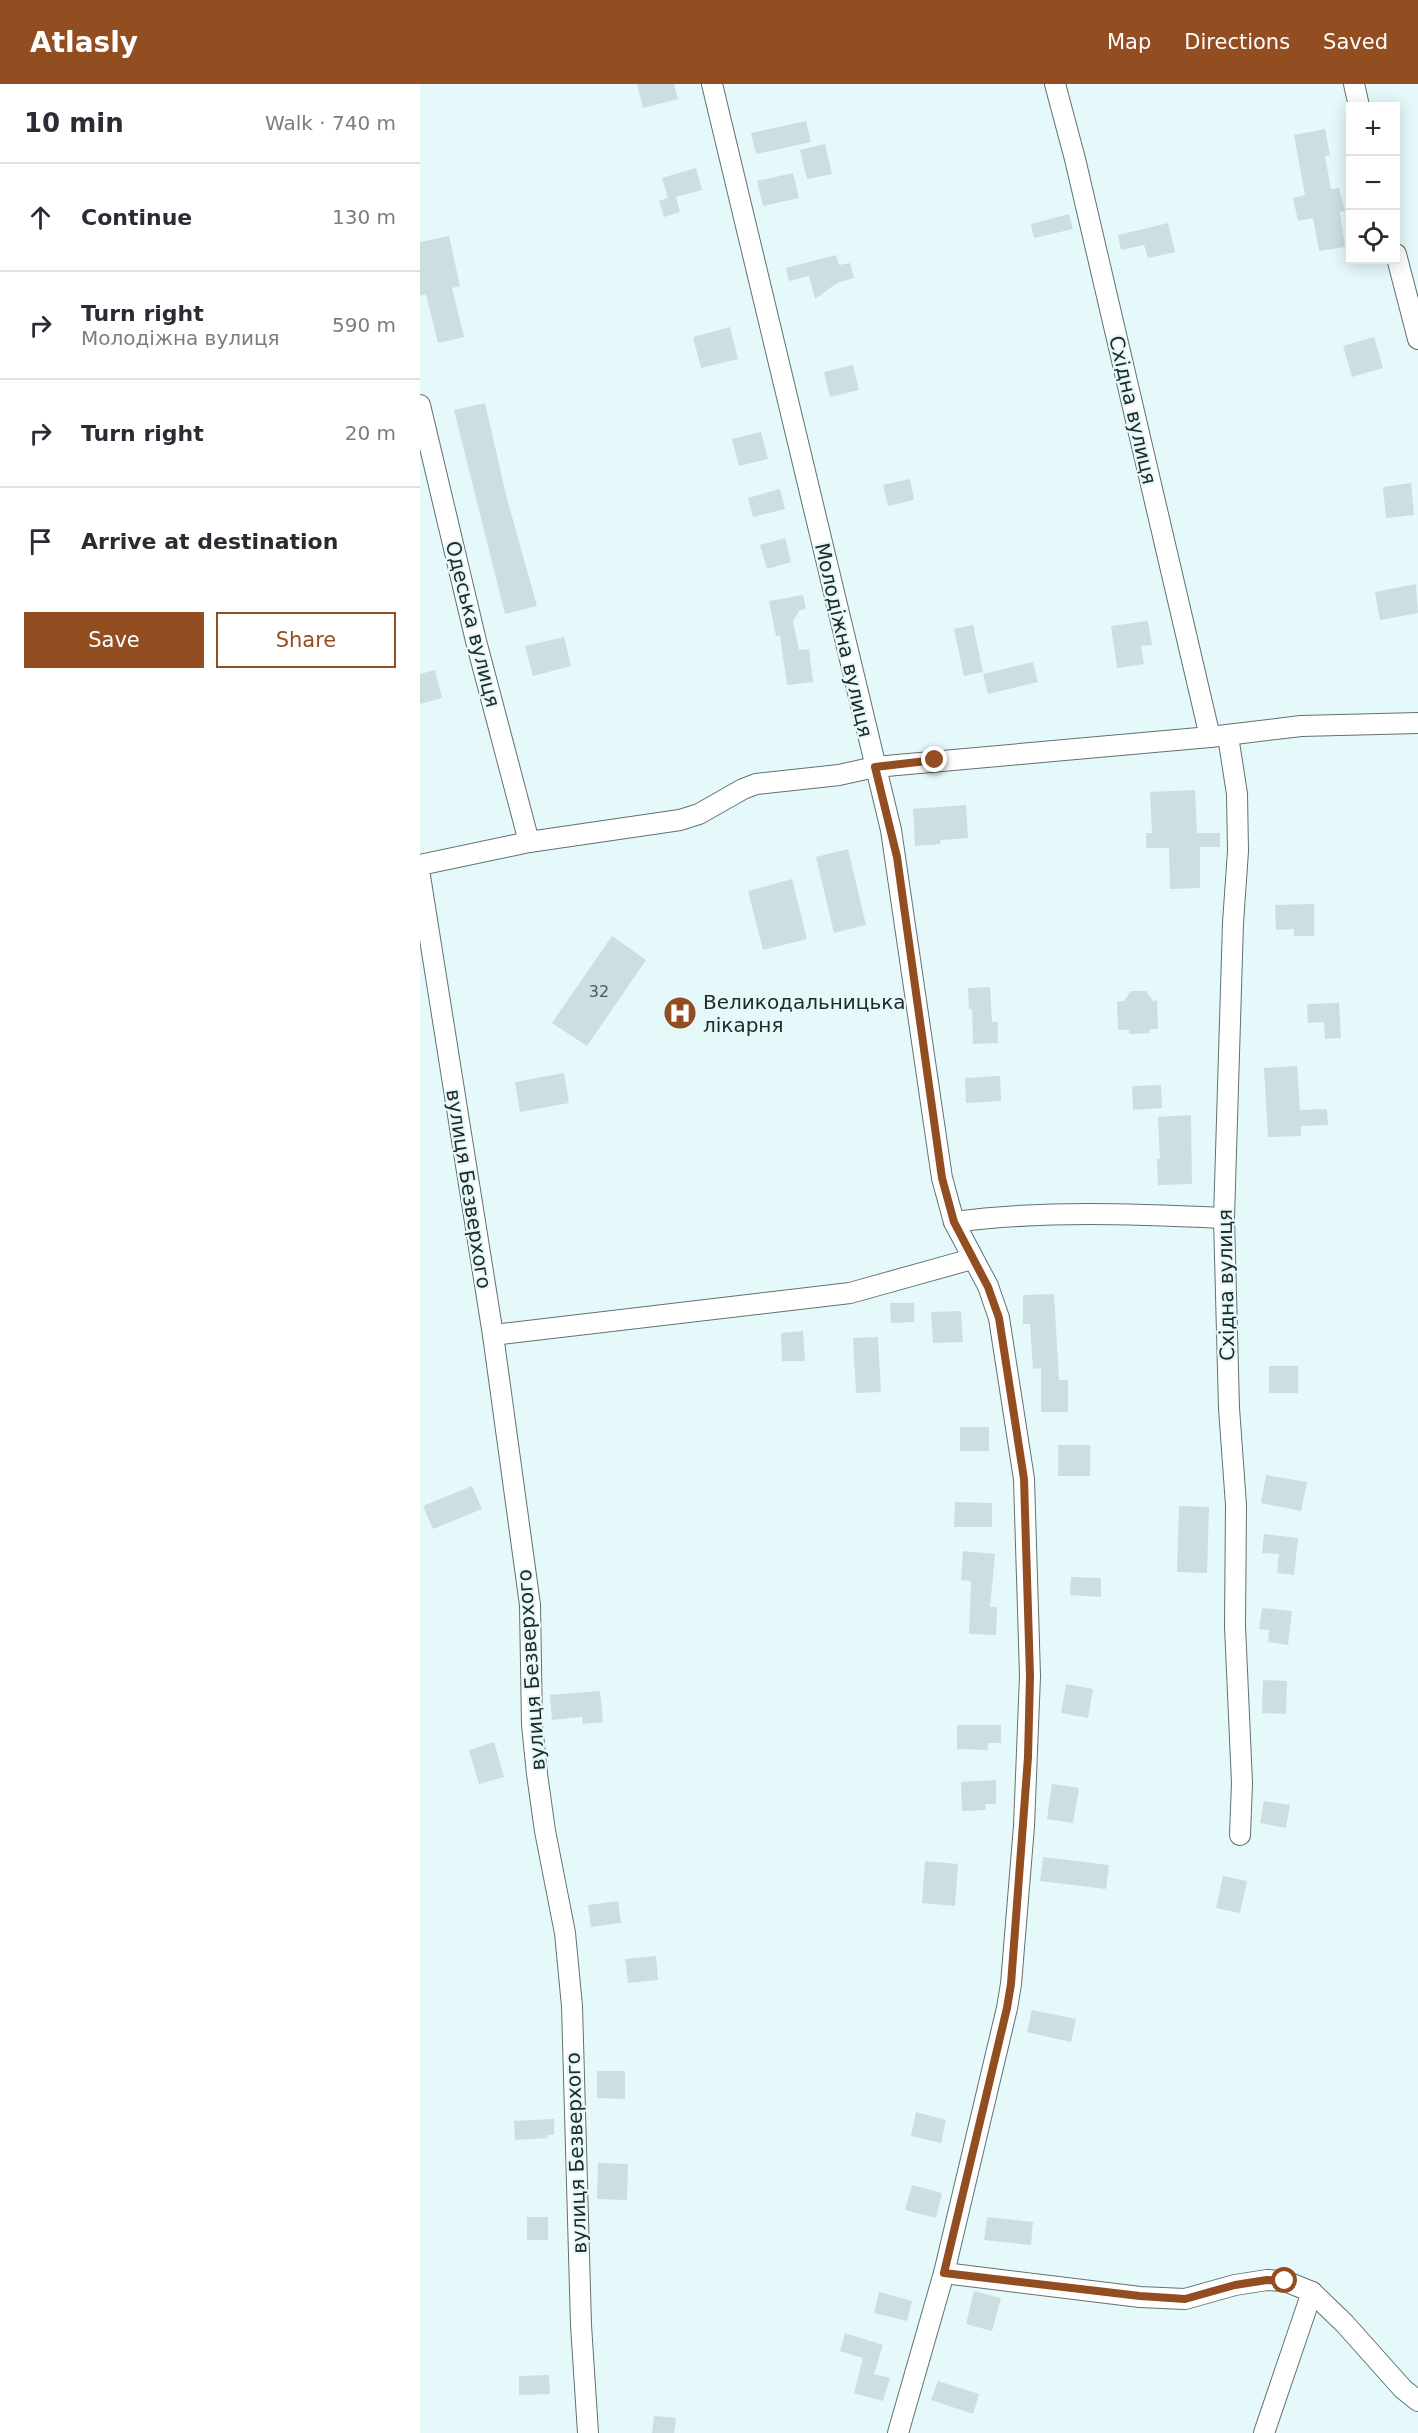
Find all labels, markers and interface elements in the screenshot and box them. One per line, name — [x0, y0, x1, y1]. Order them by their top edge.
text: Atlasly — [30, 26, 138, 59]
text: Map — [1107, 30, 1151, 54]
text: Directions — [1184, 30, 1290, 54]
text: Saved — [1323, 30, 1388, 54]
map controls — [1346, 102, 1400, 264]
button: + — [1346, 102, 1400, 156]
text: 10 min — [24, 108, 124, 138]
text: Walk · 740 m — [265, 111, 396, 135]
button: − — [1346, 156, 1400, 210]
icon: ahead — [24, 201, 57, 234]
text: Continue — [81, 205, 192, 230]
text: 130 m — [332, 205, 396, 229]
button: locate — [1346, 210, 1400, 264]
text: Turn right — [81, 301, 204, 326]
icon: right — [24, 309, 57, 342]
text: 590 m — [332, 313, 396, 337]
text: Молодіжна вулиця — [81, 326, 280, 350]
street label: Східна вулиця — [1104, 333, 1162, 487]
icon: right — [24, 417, 57, 450]
text: Turn right — [81, 421, 204, 446]
text: 20 m — [345, 421, 396, 445]
icon: arrive — [24, 525, 57, 558]
text: Arrive at destination — [81, 529, 338, 554]
street label: Одеська вулиця — [441, 538, 505, 710]
street label: Молодіжна вулиця — [810, 541, 878, 739]
button: Save — [24, 612, 204, 668]
button: Share — [216, 612, 396, 668]
route end — [921, 746, 947, 772]
house number: 32 — [589, 982, 609, 1001]
place label: Великодальницька лікарня — [703, 990, 906, 1037]
hospital icon: Великодальницька лікарня — [662, 995, 698, 1031]
street label: вулиця Безверхого — [441, 1088, 497, 1290]
street label: Східна вулиця — [1213, 1209, 1239, 1361]
street label: вулиця Безверхого — [512, 1569, 550, 1771]
street label: вулиця Безверхого — [560, 2052, 592, 2254]
route start — [1271, 2267, 1297, 2293]

